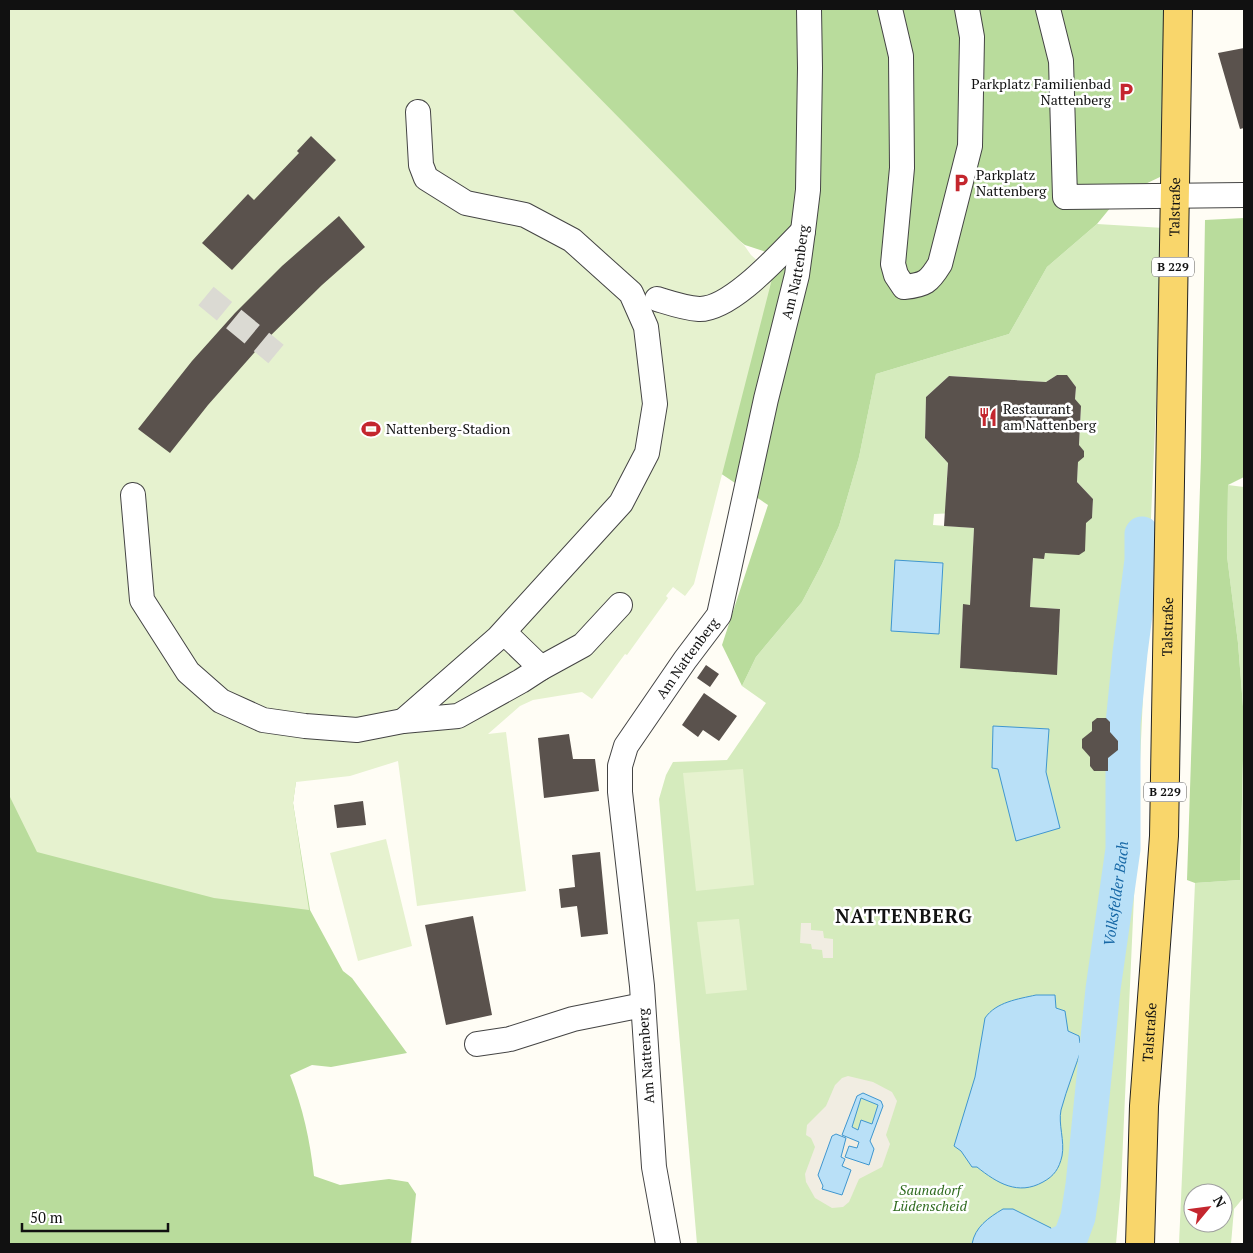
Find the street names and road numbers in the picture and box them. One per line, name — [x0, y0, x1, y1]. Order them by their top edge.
street label: Talstraße — [1164, 177, 1184, 237]
street label: Am Nattenberg — [776, 223, 813, 321]
road number: B 229 — [1152, 258, 1194, 276]
street label: Talstraße — [1157, 597, 1177, 657]
street label: Am Nattenberg — [651, 613, 723, 702]
road number: B 229 — [1144, 782, 1186, 802]
street label: Talstraße — [1137, 1002, 1161, 1062]
street label: Am Nattenberg — [633, 1007, 658, 1104]

